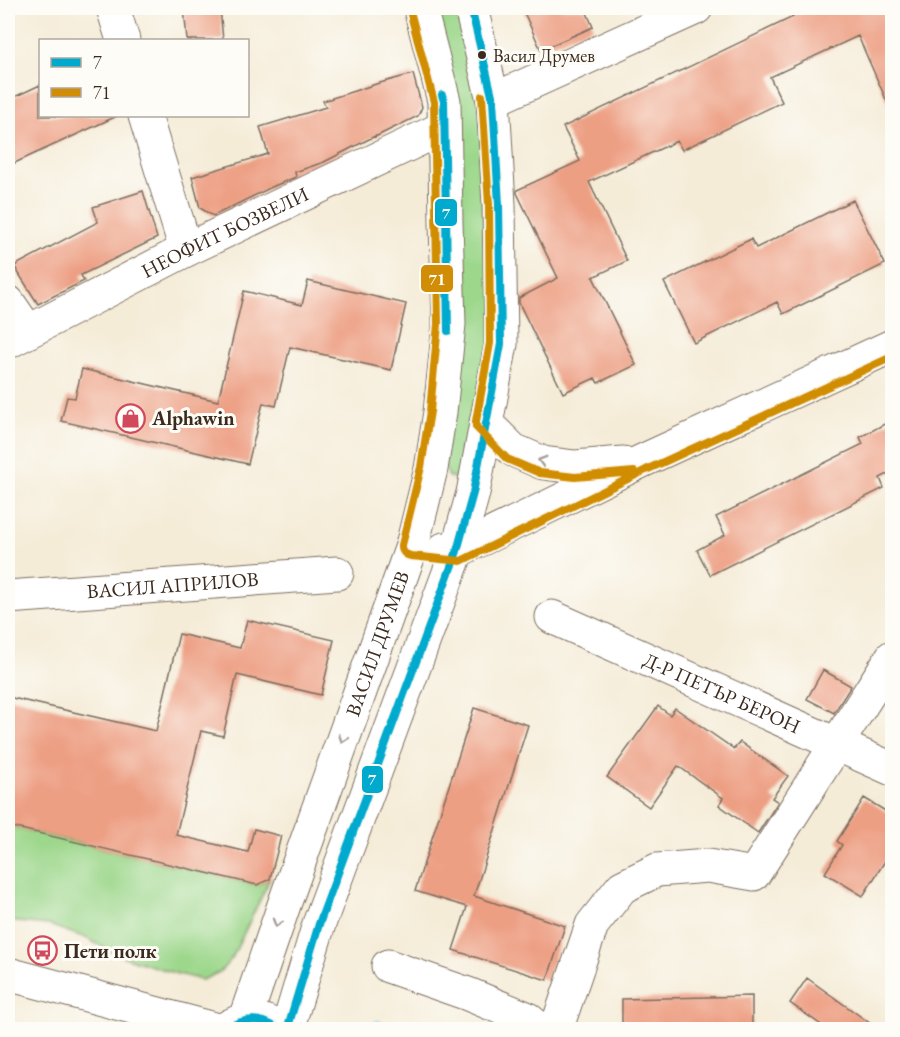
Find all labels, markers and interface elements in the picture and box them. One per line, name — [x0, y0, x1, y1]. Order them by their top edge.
legend — [39, 39, 249, 117]
place label: Васил Друмев — [493, 44, 595, 67]
marker: Васил Друмев — [476, 49, 488, 61]
text: 7 — [93, 51, 102, 74]
text: 71 — [93, 81, 110, 104]
street label: НЕОФИТ БОЗВЕЛИ — [137, 181, 312, 284]
line badge: 7 — [434, 198, 458, 227]
text: 7 — [442, 203, 451, 224]
line badge: 71 — [420, 264, 454, 293]
text: 71 — [429, 269, 445, 290]
shop icon: Alphawin — [115, 402, 147, 434]
place label: Alphawin — [151, 405, 235, 431]
one-way arrow — [537, 456, 548, 468]
street label: ВАСИЛ АПРИЛОВ — [86, 566, 259, 604]
street label: ВАСИЛ ДРУМЕВ — [339, 567, 415, 720]
street label: Д-Р ПЕТЪР БЕРОН — [639, 647, 804, 739]
one-way arrow — [337, 733, 350, 744]
line badge: 7 — [361, 765, 384, 794]
text: 7 — [368, 769, 377, 790]
one-way arrow — [272, 917, 285, 928]
bus stop icon: Пети полк — [27, 935, 59, 967]
place label: Пети полк — [64, 938, 157, 964]

